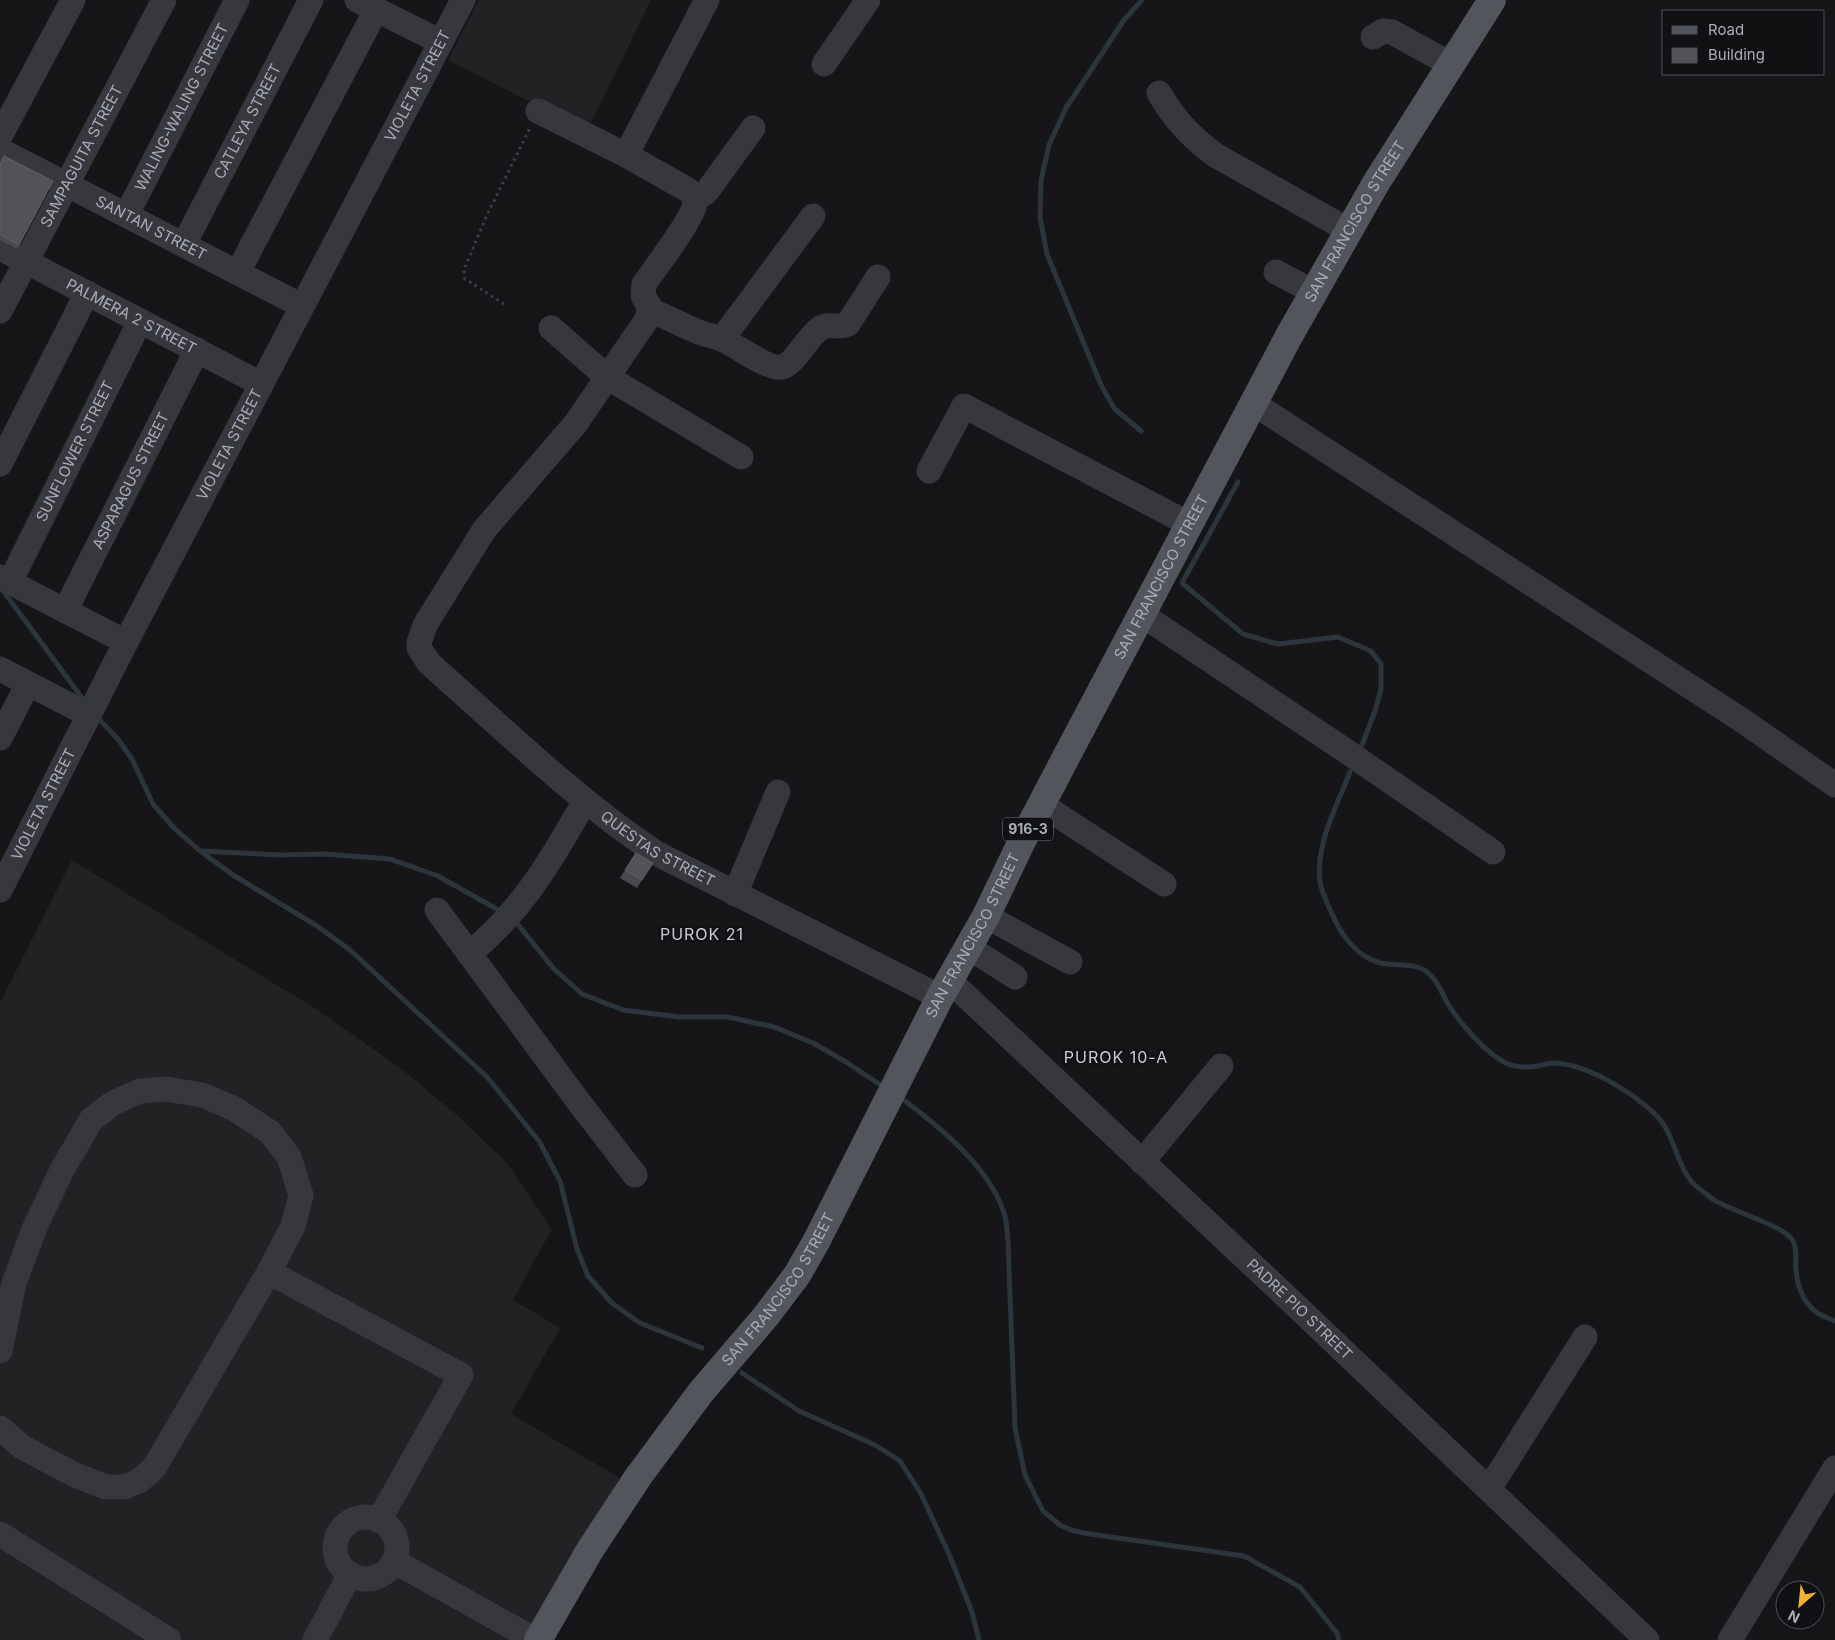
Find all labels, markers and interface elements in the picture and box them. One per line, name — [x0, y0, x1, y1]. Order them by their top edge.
legend — [1662, 10, 1825, 75]
street label: WALING-WALING STREET — [131, 20, 232, 194]
text: Road — [1708, 20, 1744, 39]
street label: VIOLETA STREET — [380, 27, 454, 145]
text: Building — [1708, 45, 1765, 64]
street label: CATLEYA STREET — [209, 60, 285, 182]
street label: SAMPAGUITA STREET — [36, 82, 126, 230]
street label: SAN FRANCISCO STREET — [1300, 137, 1409, 305]
street label: SANTAN STREET — [93, 191, 210, 264]
street label: PALMERA 2 STREET — [63, 274, 200, 358]
street label: SUNFLOWER STREET — [32, 378, 118, 525]
street label: VIOLETA STREET — [192, 386, 266, 503]
street label: ASPARAGUS STREET — [88, 409, 173, 552]
street label: SAN FRANCISCO STREET — [1110, 491, 1212, 662]
street label: VIOLETA STREET — [7, 745, 79, 863]
street label: QUESTAS STREET — [597, 806, 718, 890]
road number: 916-3 — [1003, 818, 1053, 841]
street label: SAN FRANCISCO STREET — [921, 850, 1024, 1021]
district label: PUROK 21 — [660, 924, 744, 944]
district label: PUROK 10-A — [1064, 1047, 1168, 1067]
street label: SAN FRANCISCO STREET — [717, 1210, 838, 1370]
street label: PADRE PIO STREET — [1243, 1254, 1357, 1364]
north arrow — [1775, 1580, 1825, 1630]
text: N — [1785, 1607, 1802, 1627]

